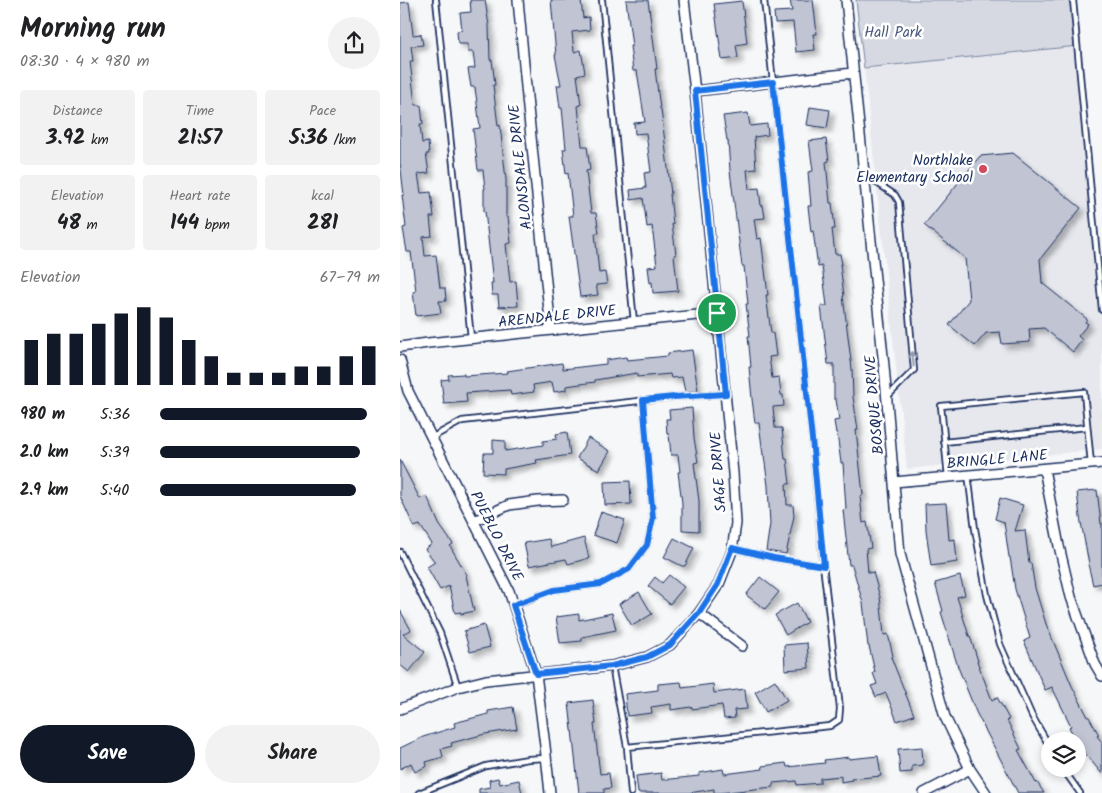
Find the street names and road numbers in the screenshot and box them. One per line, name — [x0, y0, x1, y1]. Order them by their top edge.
street label: ALONSDALE DRIVE — [502, 102, 540, 231]
street label: ARENDALE DRIVE — [497, 299, 618, 335]
street label: BOSQUE DRIVE — [859, 353, 891, 456]
street label: SAGE DRIVE — [704, 430, 734, 513]
street label: BRINGLE LANE — [945, 444, 1050, 476]
street label: PUEBLO DRIVE — [463, 487, 530, 587]

